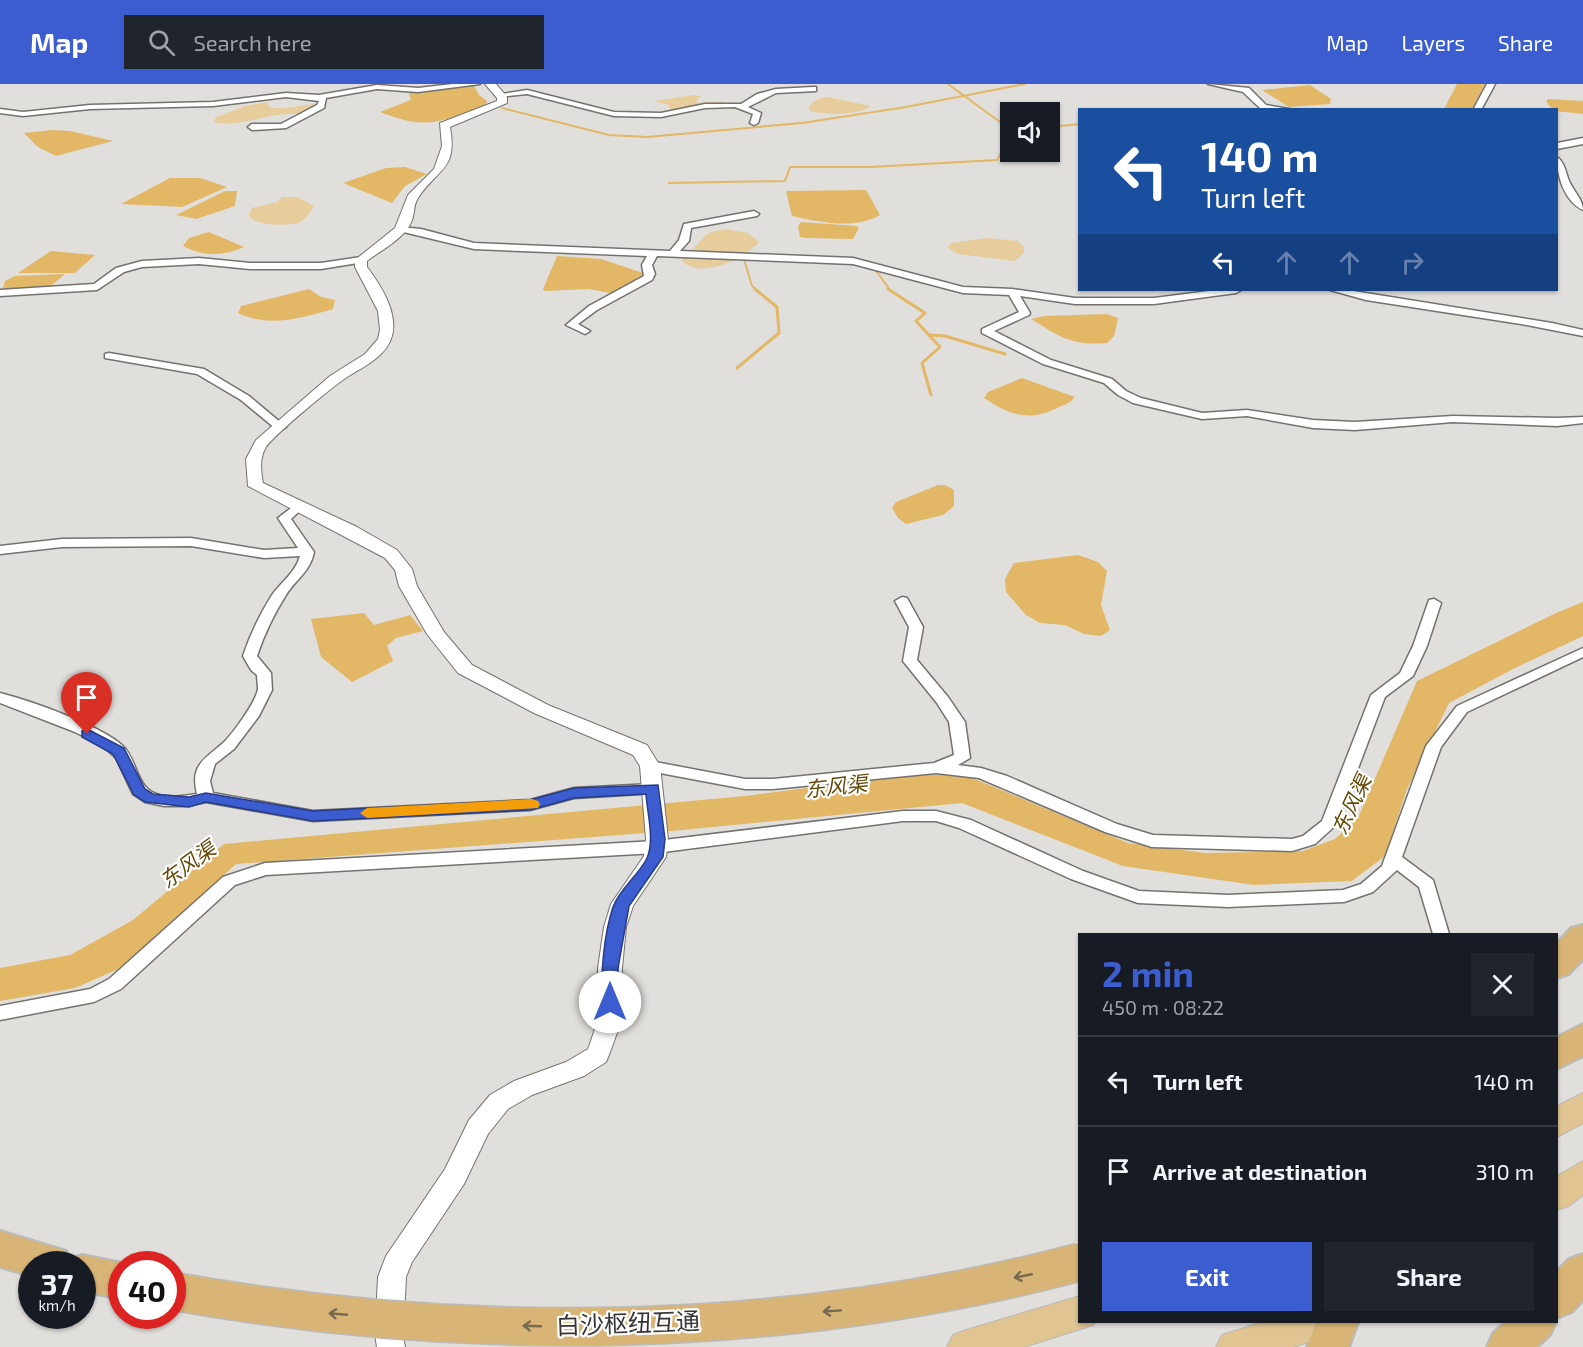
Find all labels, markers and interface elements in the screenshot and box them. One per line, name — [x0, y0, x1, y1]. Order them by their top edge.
search box — [124, 15, 544, 69]
text: Map — [30, 25, 88, 59]
icon: search — [145, 26, 178, 59]
text: Search here — [193, 29, 312, 55]
text: Map — [1326, 30, 1368, 55]
text: Layers — [1401, 30, 1465, 55]
text: Share — [1498, 30, 1553, 55]
map controls — [1000, 102, 1060, 162]
button: sound — [1000, 102, 1060, 162]
text: 140 m — [1201, 130, 1318, 180]
icon: left — [1102, 132, 1180, 210]
text: Turn left — [1201, 181, 1305, 213]
icon: left — [1207, 246, 1240, 279]
icon: ahead — [1270, 246, 1303, 279]
icon: ahead — [1333, 246, 1366, 279]
icon: right — [1396, 246, 1429, 279]
pin — [61, 672, 112, 734]
icon: arrive — [70, 681, 103, 714]
water label: 东风渠 — [1326, 768, 1377, 838]
water label: 东风渠 — [803, 769, 871, 801]
water label: 东风渠 — [154, 833, 222, 892]
text: 2 min — [1102, 951, 1194, 994]
button: close — [1471, 953, 1534, 1016]
position arrow — [578, 970, 642, 1034]
text: 450 m · 08:22 — [1102, 995, 1224, 1019]
icon: left — [1102, 1065, 1135, 1098]
text: Turn left — [1153, 1068, 1242, 1094]
text: 140 m — [1474, 1068, 1534, 1094]
icon: arrive — [1102, 1155, 1135, 1188]
text: Arrive at destination — [1153, 1158, 1367, 1184]
text: 310 m — [1476, 1158, 1534, 1184]
button: Exit — [1102, 1242, 1312, 1311]
button: Share — [1324, 1242, 1534, 1311]
speed limit sign: 40 — [108, 1251, 186, 1329]
text: 37 — [41, 1265, 73, 1301]
one-way arrow — [1014, 1271, 1034, 1282]
text: km/h — [38, 1296, 76, 1314]
street label: 白沙枢纽互通 — [555, 1305, 700, 1340]
one-way arrow — [822, 1306, 842, 1317]
one-way arrow — [328, 1308, 348, 1319]
one-way arrow — [523, 1321, 543, 1332]

